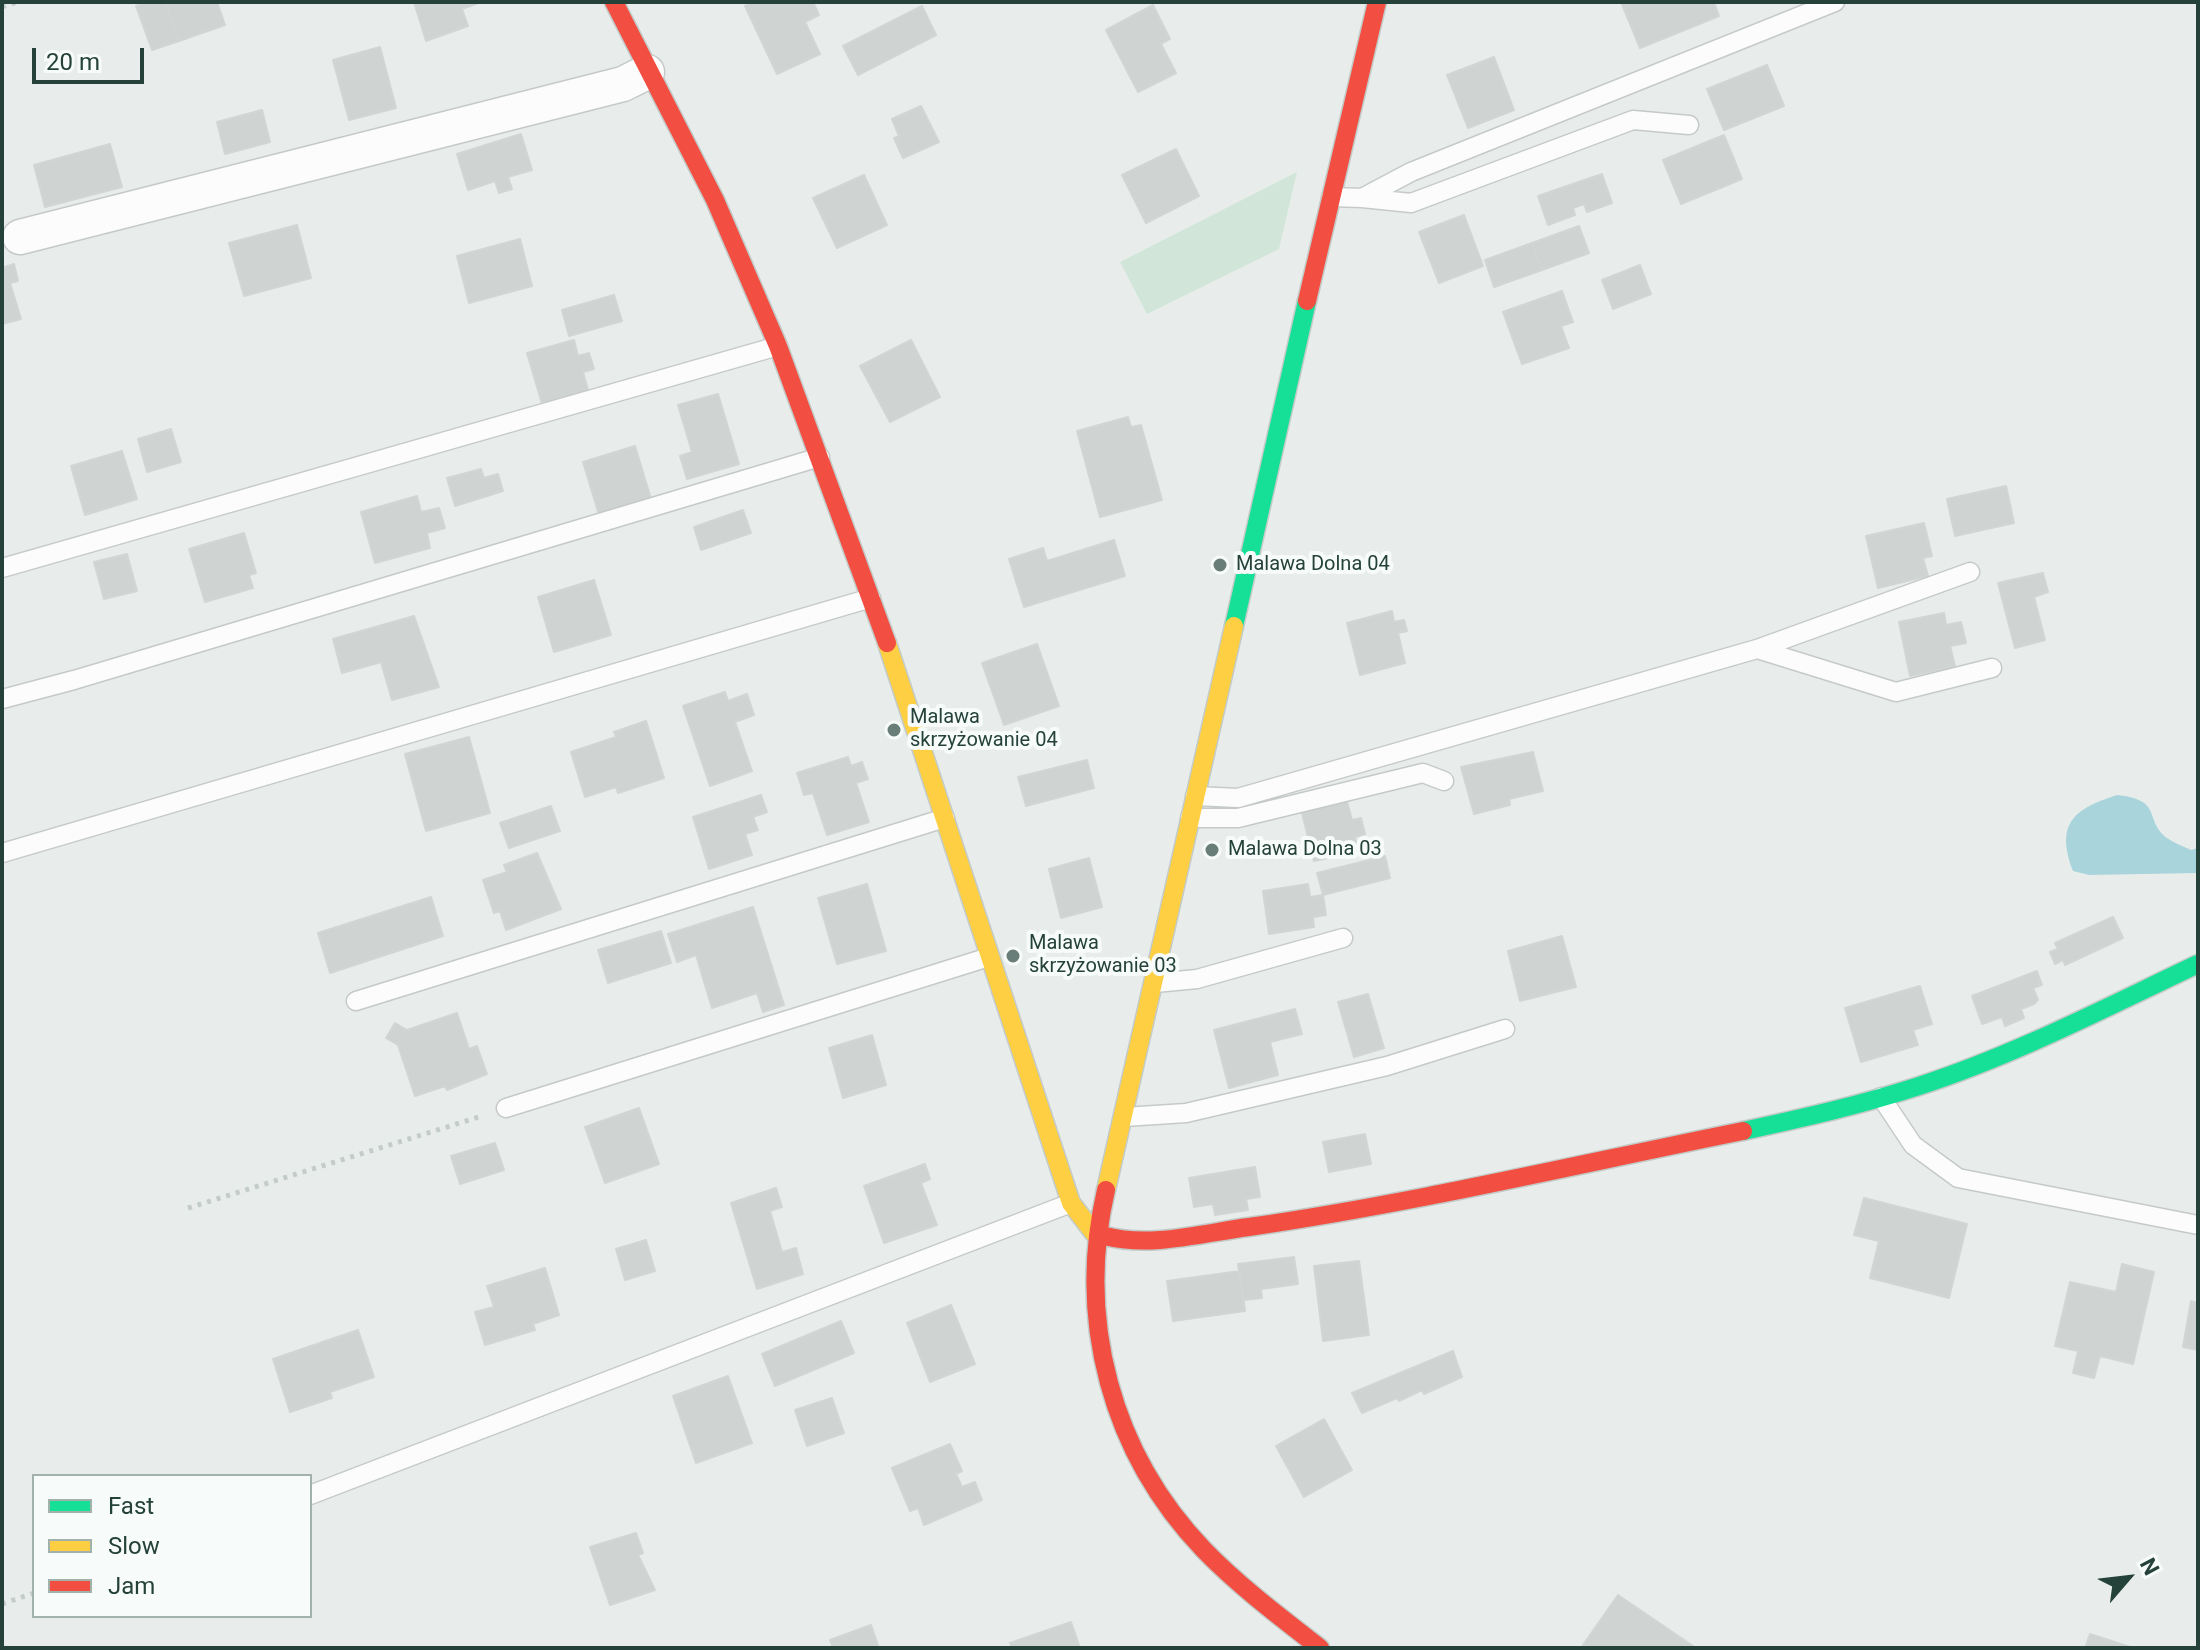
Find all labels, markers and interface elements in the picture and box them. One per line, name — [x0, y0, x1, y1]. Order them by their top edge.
scale bar — [36, 32, 148, 82]
text: 20 m — [46, 48, 100, 76]
place label: Malawa Dolna 04 — [1236, 553, 1390, 577]
marker: Malawa Dolna 04 — [1211, 556, 1229, 574]
place label: Malawa skrzyżowanie 04 — [910, 706, 1058, 753]
marker: Malawa skrzyżowanie 04 — [885, 721, 903, 739]
place label: Malawa Dolna 03 — [1228, 838, 1382, 862]
marker: Malawa Dolna 03 — [1203, 841, 1221, 859]
place label: Malawa skrzyżowanie 03 — [1029, 932, 1177, 979]
marker: Malawa skrzyżowanie 03 — [1004, 947, 1022, 965]
legend — [32, 1474, 312, 1618]
text: Fast — [108, 1492, 154, 1520]
text: Slow — [108, 1532, 160, 1560]
north arrow — [2088, 1538, 2168, 1618]
text: N — [2135, 1554, 2164, 1579]
text: Jam — [108, 1572, 155, 1600]

